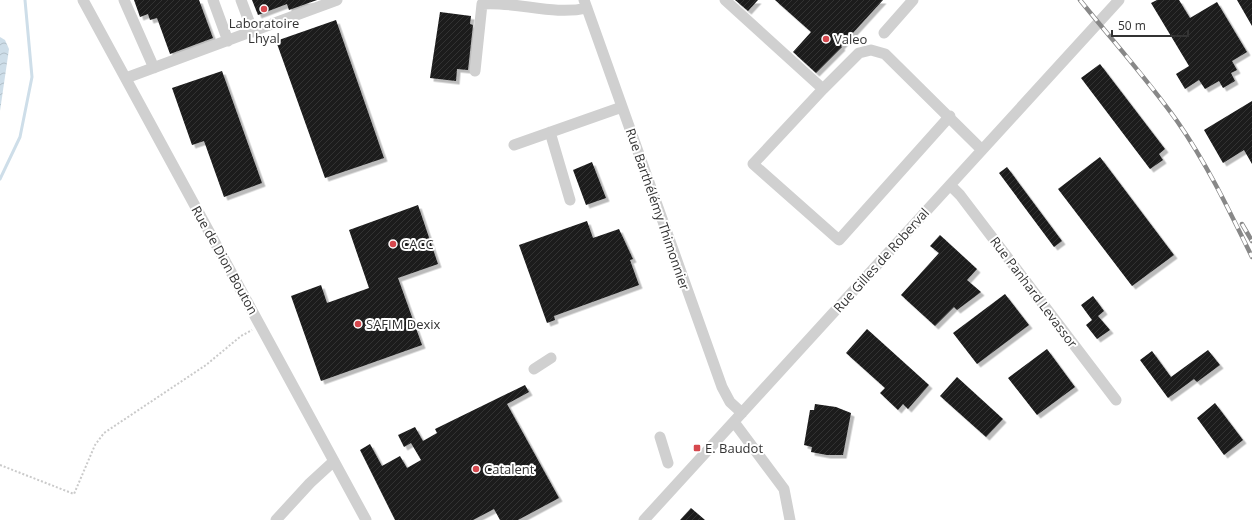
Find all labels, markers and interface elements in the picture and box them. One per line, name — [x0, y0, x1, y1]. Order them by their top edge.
marker: Laboratoire Lhyal — [259, 4, 269, 14]
scale bar — [1112, 12, 1188, 38]
place label: Laboratoire Lhyal — [229, 14, 299, 47]
text: 50 m — [1118, 17, 1146, 34]
place label: Valeo — [834, 30, 868, 48]
marker: Valeo — [821, 34, 831, 44]
street label: Rue Barthélémy Thimonnier — [622, 126, 694, 293]
street label: Rue de Dion Bouton — [188, 202, 262, 318]
street label: Rue Gilles de Roberval — [829, 204, 933, 316]
street label: Rue Panhard Levassor — [986, 233, 1082, 352]
place label: CACC — [401, 235, 434, 253]
marker: CACC — [388, 239, 398, 249]
place label: SAFIM Dexix — [366, 315, 441, 333]
marker: SAFIM Dexix — [353, 319, 363, 329]
place label: E. Baudot — [705, 439, 763, 457]
marker: E. Baudot — [692, 443, 702, 453]
place label: Catalent — [484, 460, 535, 478]
marker: Catalent — [471, 464, 481, 474]

